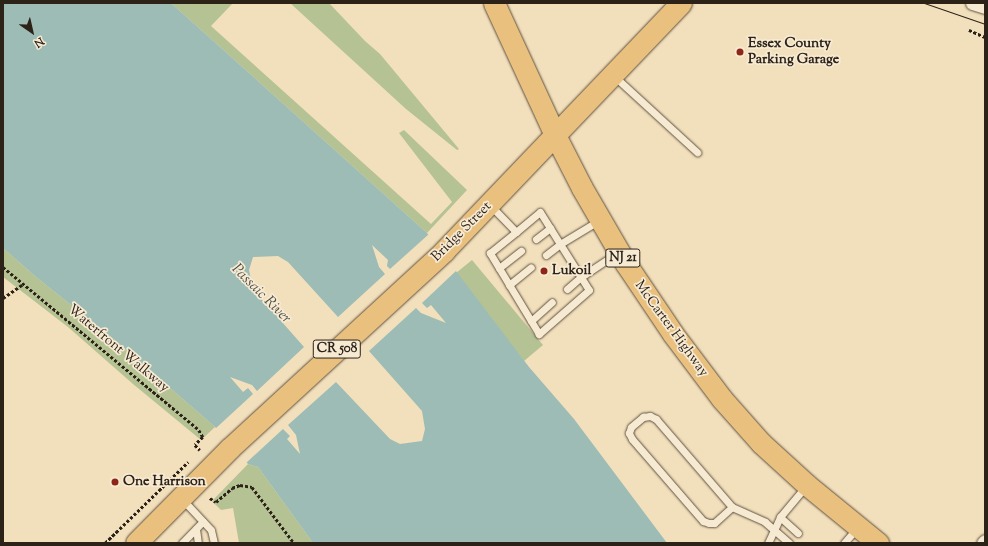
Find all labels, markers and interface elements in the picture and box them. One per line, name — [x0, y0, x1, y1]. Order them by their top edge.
north arrow — [12, 12, 52, 52]
text: N — [31, 33, 47, 51]
place label: Essex County Parking Garage — [748, 36, 839, 68]
marker: Essex County Parking Garage — [735, 47, 745, 57]
street label: Bridge Street — [428, 198, 496, 266]
road number: NJ 21 — [605, 247, 641, 269]
water label: Passaic River — [228, 261, 294, 327]
place label: Lukoil — [552, 263, 591, 279]
marker: Lukoil — [539, 266, 549, 276]
street label: McCarter Highway — [630, 278, 712, 380]
street label: Waterfront Walkway — [64, 302, 172, 396]
road number: CR 508 — [312, 338, 362, 360]
place label: One Harrison — [123, 474, 206, 490]
marker: One Harrison — [110, 477, 120, 487]

